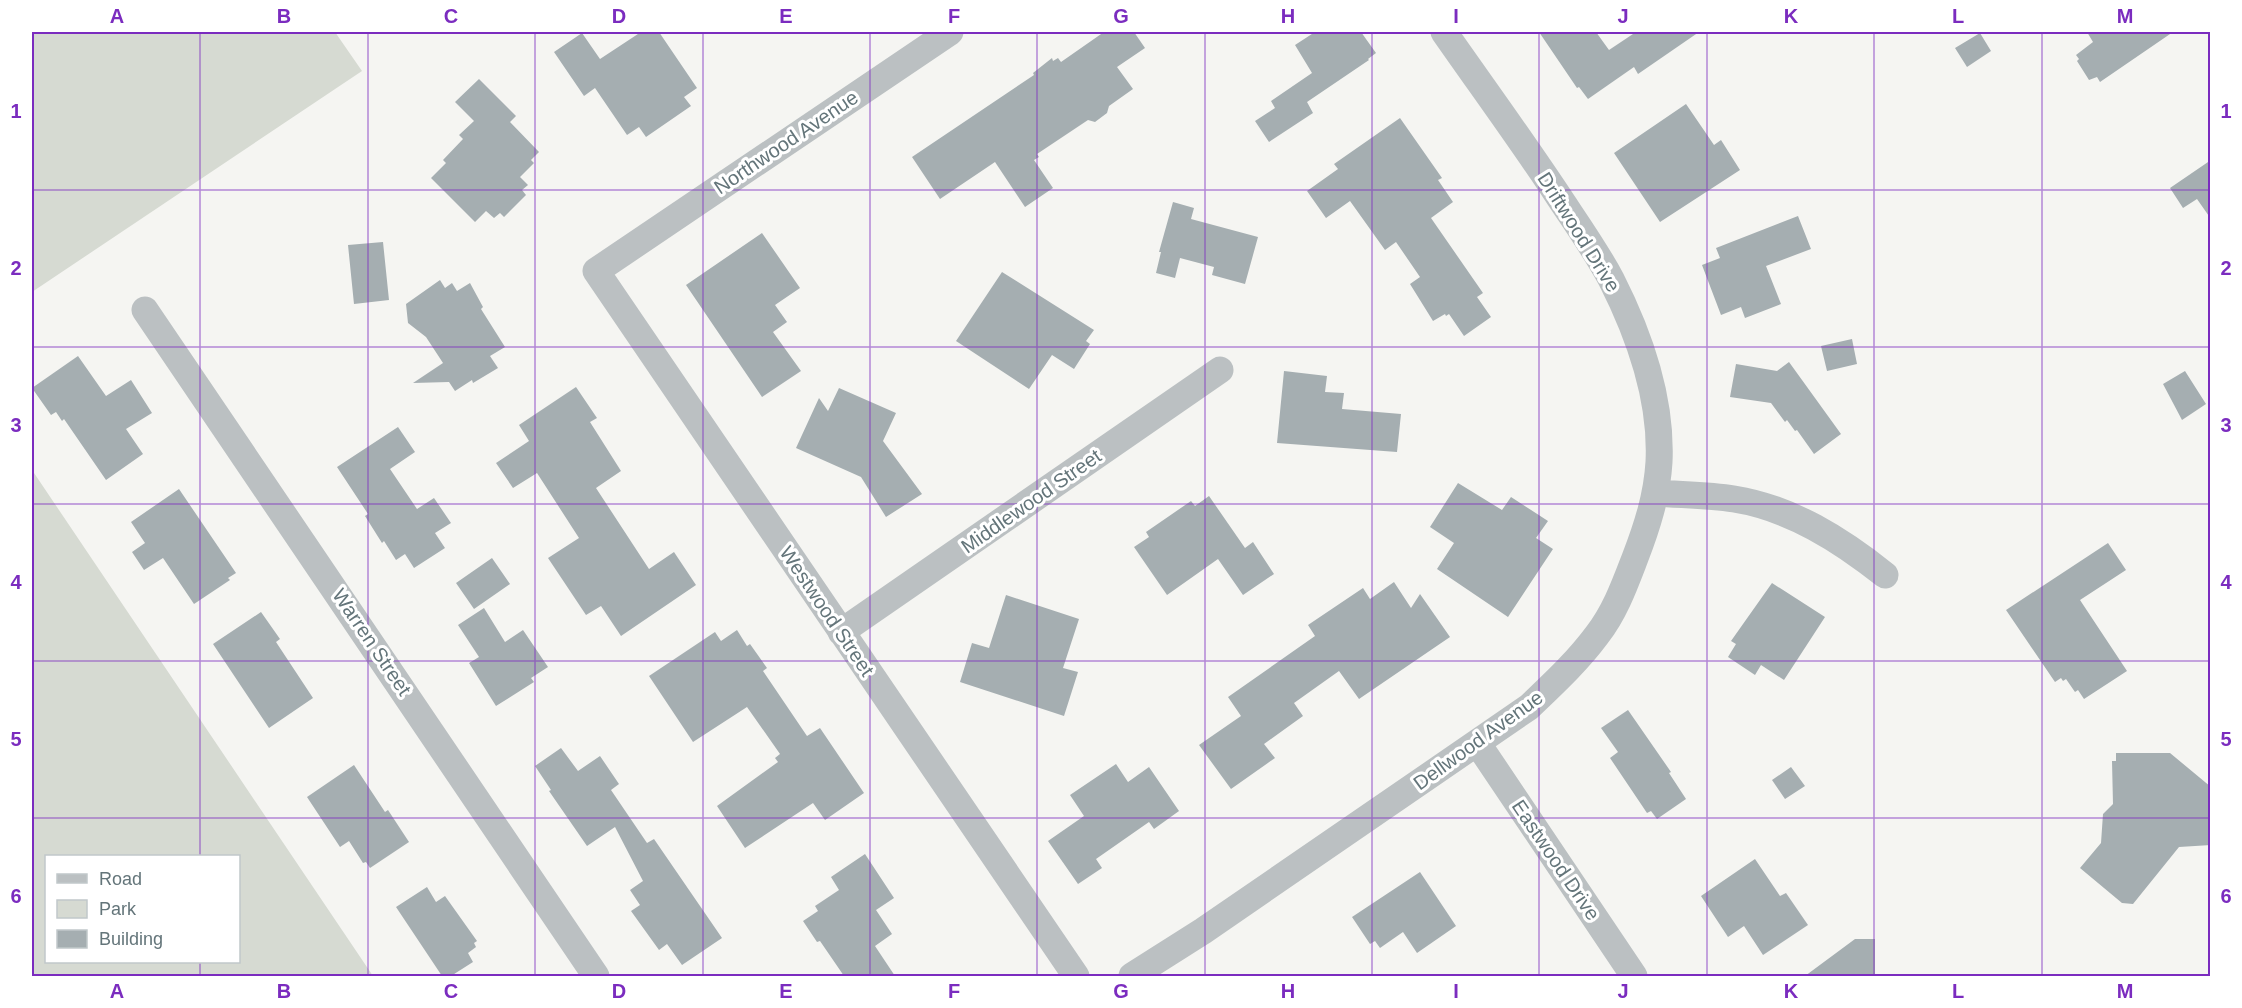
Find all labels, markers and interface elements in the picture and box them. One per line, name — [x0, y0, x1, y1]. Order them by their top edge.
text: A — [110, 5, 124, 27]
text: B — [277, 5, 291, 27]
text: C — [444, 5, 458, 27]
text: D — [612, 5, 626, 27]
text: E — [779, 5, 793, 27]
text: F — [948, 5, 960, 27]
text: G — [1113, 5, 1129, 27]
text: H — [1281, 5, 1295, 27]
text: I — [1453, 5, 1459, 27]
text: J — [1617, 5, 1629, 27]
text: K — [1784, 5, 1799, 27]
text: L — [1952, 5, 1964, 27]
text: M — [2117, 5, 2133, 27]
street label: Northwood Avenue — [710, 86, 862, 198]
text: 1 — [10, 100, 22, 122]
text: 1 — [2220, 100, 2232, 122]
street label: Driftwood Drive — [1533, 168, 1625, 296]
text: 2 — [10, 257, 22, 279]
text: 2 — [2220, 257, 2232, 279]
text: 3 — [10, 414, 22, 436]
text: 3 — [2220, 414, 2232, 436]
street label: Middlewood Street — [957, 444, 1106, 558]
street label: Westwood Street — [775, 542, 879, 680]
text: 4 — [10, 571, 22, 593]
text: 4 — [2220, 571, 2232, 593]
street label: Warren Street — [328, 585, 416, 700]
street label: Dellwood Avenue — [1409, 686, 1547, 794]
text: 5 — [10, 728, 22, 750]
text: 5 — [2220, 728, 2232, 750]
street label: Eastwood Drive — [1508, 796, 1604, 924]
legend — [45, 855, 240, 963]
text: Road — [99, 869, 142, 889]
text: 6 — [10, 885, 22, 907]
text: 6 — [2220, 885, 2232, 907]
text: Park — [99, 899, 137, 919]
text: Building — [99, 929, 163, 949]
text: A — [110, 980, 124, 1002]
text: B — [277, 980, 291, 1002]
text: C — [444, 980, 458, 1002]
text: D — [612, 980, 626, 1002]
text: E — [779, 980, 793, 1002]
text: F — [948, 980, 960, 1002]
text: G — [1113, 980, 1129, 1002]
text: H — [1281, 980, 1295, 1002]
text: I — [1453, 980, 1459, 1002]
text: J — [1617, 980, 1629, 1002]
text: K — [1784, 980, 1799, 1002]
text: L — [1952, 980, 1964, 1002]
text: M — [2117, 980, 2133, 1002]

